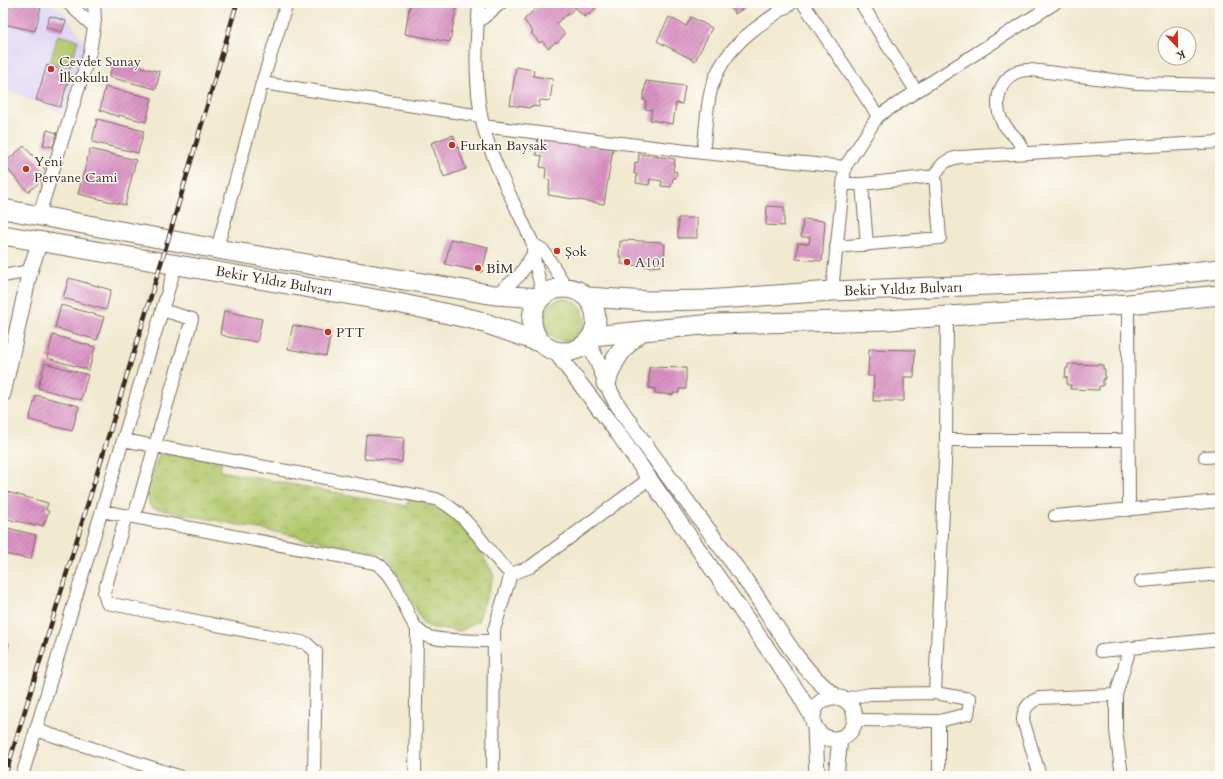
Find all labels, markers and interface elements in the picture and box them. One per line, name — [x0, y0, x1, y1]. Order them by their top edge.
north arrow — [1157, 26, 1197, 66]
text: K — [1174, 46, 1188, 63]
place label: Cevdet Sunay İlkokulu — [59, 52, 142, 87]
marker: Cevdet Sunay İlkokulu — [46, 64, 56, 74]
place label: Furkan Baysak — [460, 136, 548, 155]
marker: Furkan Baysak — [447, 140, 457, 150]
place label: Yeni Pervane Cami — [34, 152, 118, 187]
marker: Yeni Pervane Cami — [21, 164, 31, 174]
place label: Şok — [565, 242, 588, 261]
marker: Şok — [552, 246, 562, 256]
place label: A101 — [635, 253, 666, 272]
marker: A101 — [622, 257, 632, 267]
place label: BİM — [486, 259, 513, 278]
street label: Bekir Yıldız Bulvarı — [214, 261, 334, 301]
marker: BİM — [473, 263, 483, 273]
street label: Bekir Yıldız Bulvarı — [843, 277, 963, 301]
place label: PTT — [336, 323, 365, 342]
marker: PTT — [323, 327, 333, 337]

